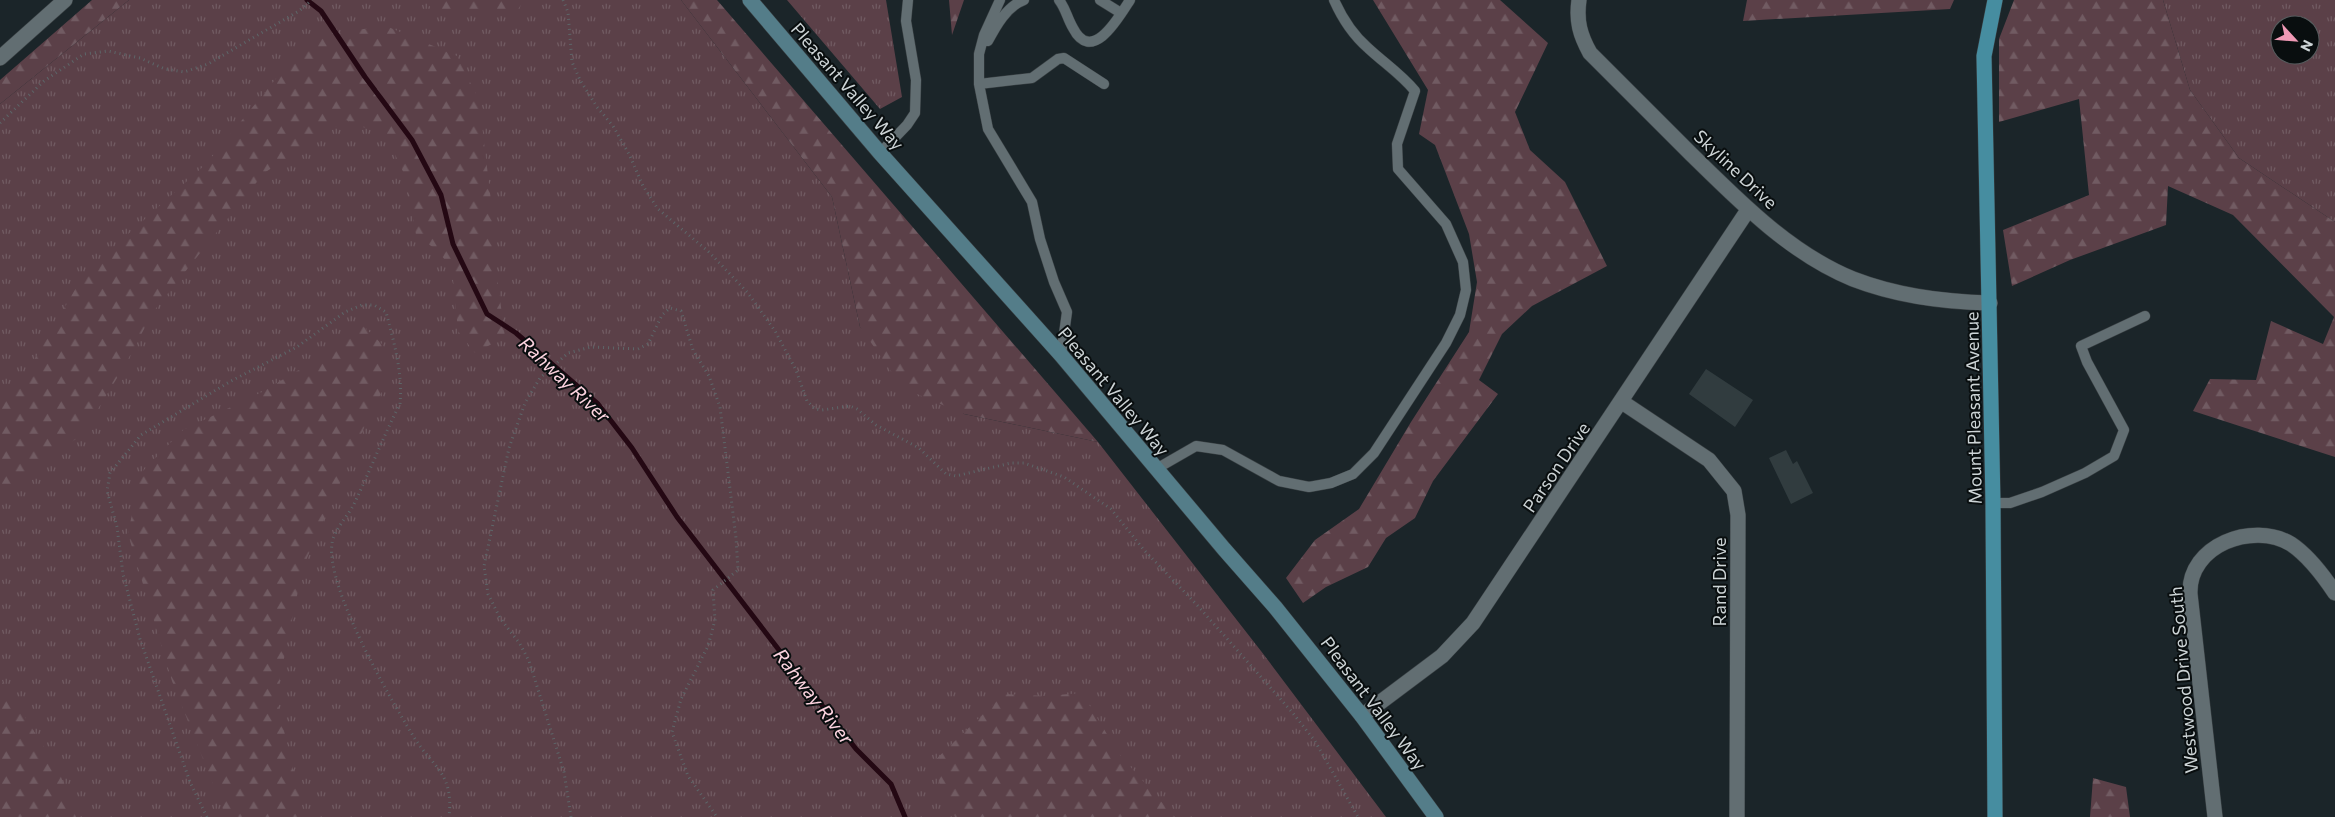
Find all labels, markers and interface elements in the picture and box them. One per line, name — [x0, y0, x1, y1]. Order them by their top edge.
north arrow — [2270, 15, 2320, 65]
street label: Pleasant Valley Way — [787, 18, 909, 154]
text: N — [2297, 37, 2317, 54]
street label: Skyline Drive — [1690, 125, 1782, 213]
street label: Mount Pleasant Avenue — [1960, 311, 1986, 505]
street label: Pleasant Valley Way — [1054, 322, 1174, 460]
water label: Rahway River — [515, 331, 616, 428]
street label: Parson Drive — [1518, 418, 1594, 516]
street label: Rand Drive — [1708, 537, 1730, 627]
street label: Westwood Drive South — [2164, 586, 2202, 774]
street label: Pleasant Valley Way — [1317, 632, 1431, 774]
water label: Rahway River — [769, 643, 860, 750]

